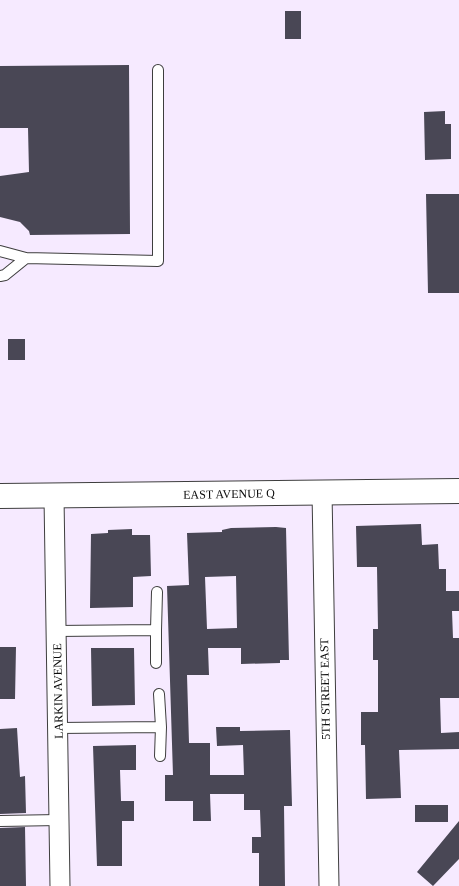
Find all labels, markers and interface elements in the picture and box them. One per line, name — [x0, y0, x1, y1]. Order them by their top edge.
street label: EAST AVENUE Q — [183, 486, 275, 502]
street label: 5TH STREET EAST — [317, 637, 333, 740]
street label: LARKIN AVENUE — [50, 643, 66, 739]

